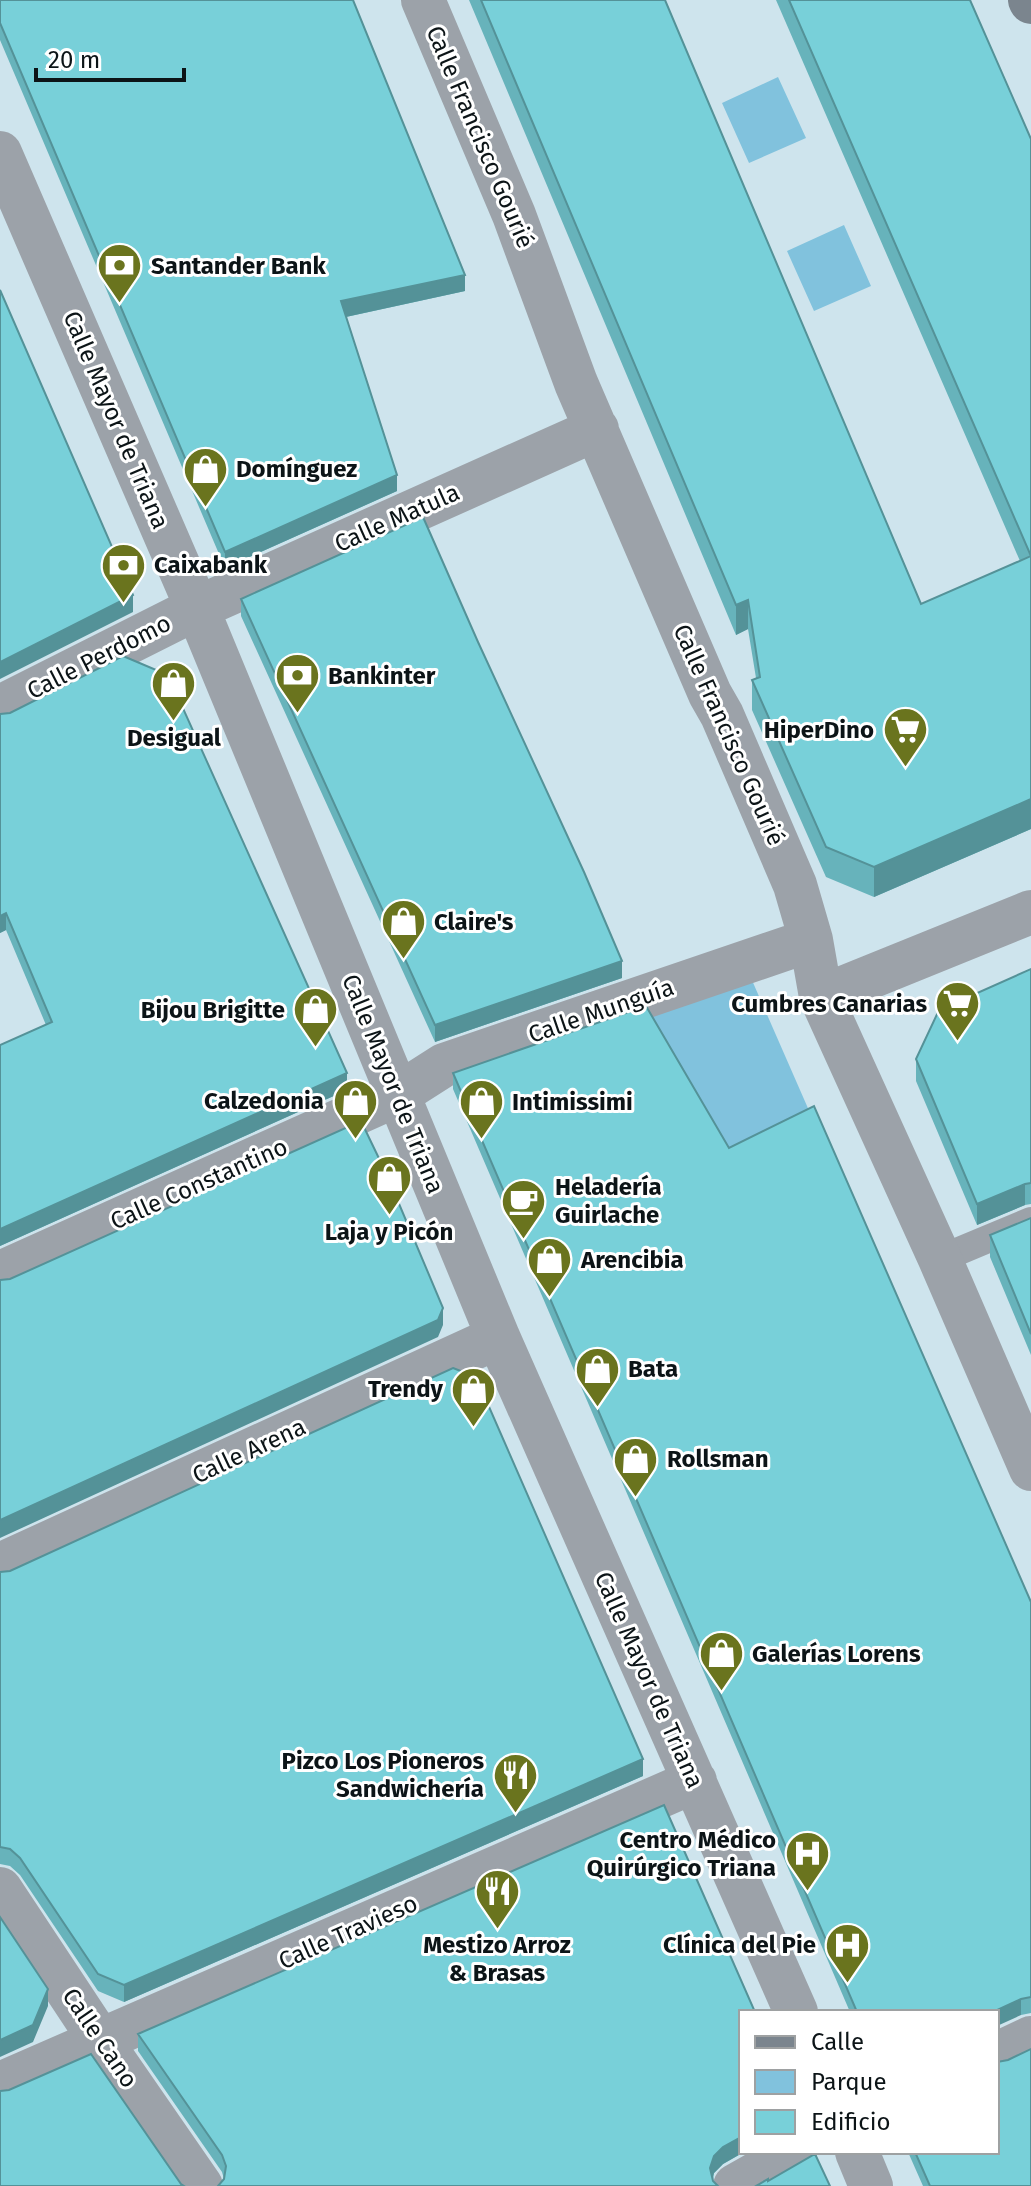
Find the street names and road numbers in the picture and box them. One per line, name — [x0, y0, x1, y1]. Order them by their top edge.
street label: Calle Francisco Gourié — [420, 22, 540, 252]
street label: Calle Mayor de Triana — [57, 307, 175, 533]
street label: Calle Matula — [330, 478, 464, 558]
street label: Calle Perdomo — [23, 609, 175, 705]
street label: Calle Francisco Gourié — [668, 620, 790, 850]
street label: Calle Mayor de Triana — [336, 970, 450, 1198]
street label: Calle Munguía — [525, 973, 677, 1049]
street label: Calle Constantino — [106, 1132, 292, 1236]
street label: Calle Arena — [188, 1413, 310, 1489]
street label: Calle Mayor de Triana — [589, 1568, 709, 1792]
street label: Calle Travieso — [274, 1889, 422, 1975]
street label: Calle Cano — [57, 1983, 143, 2093]

